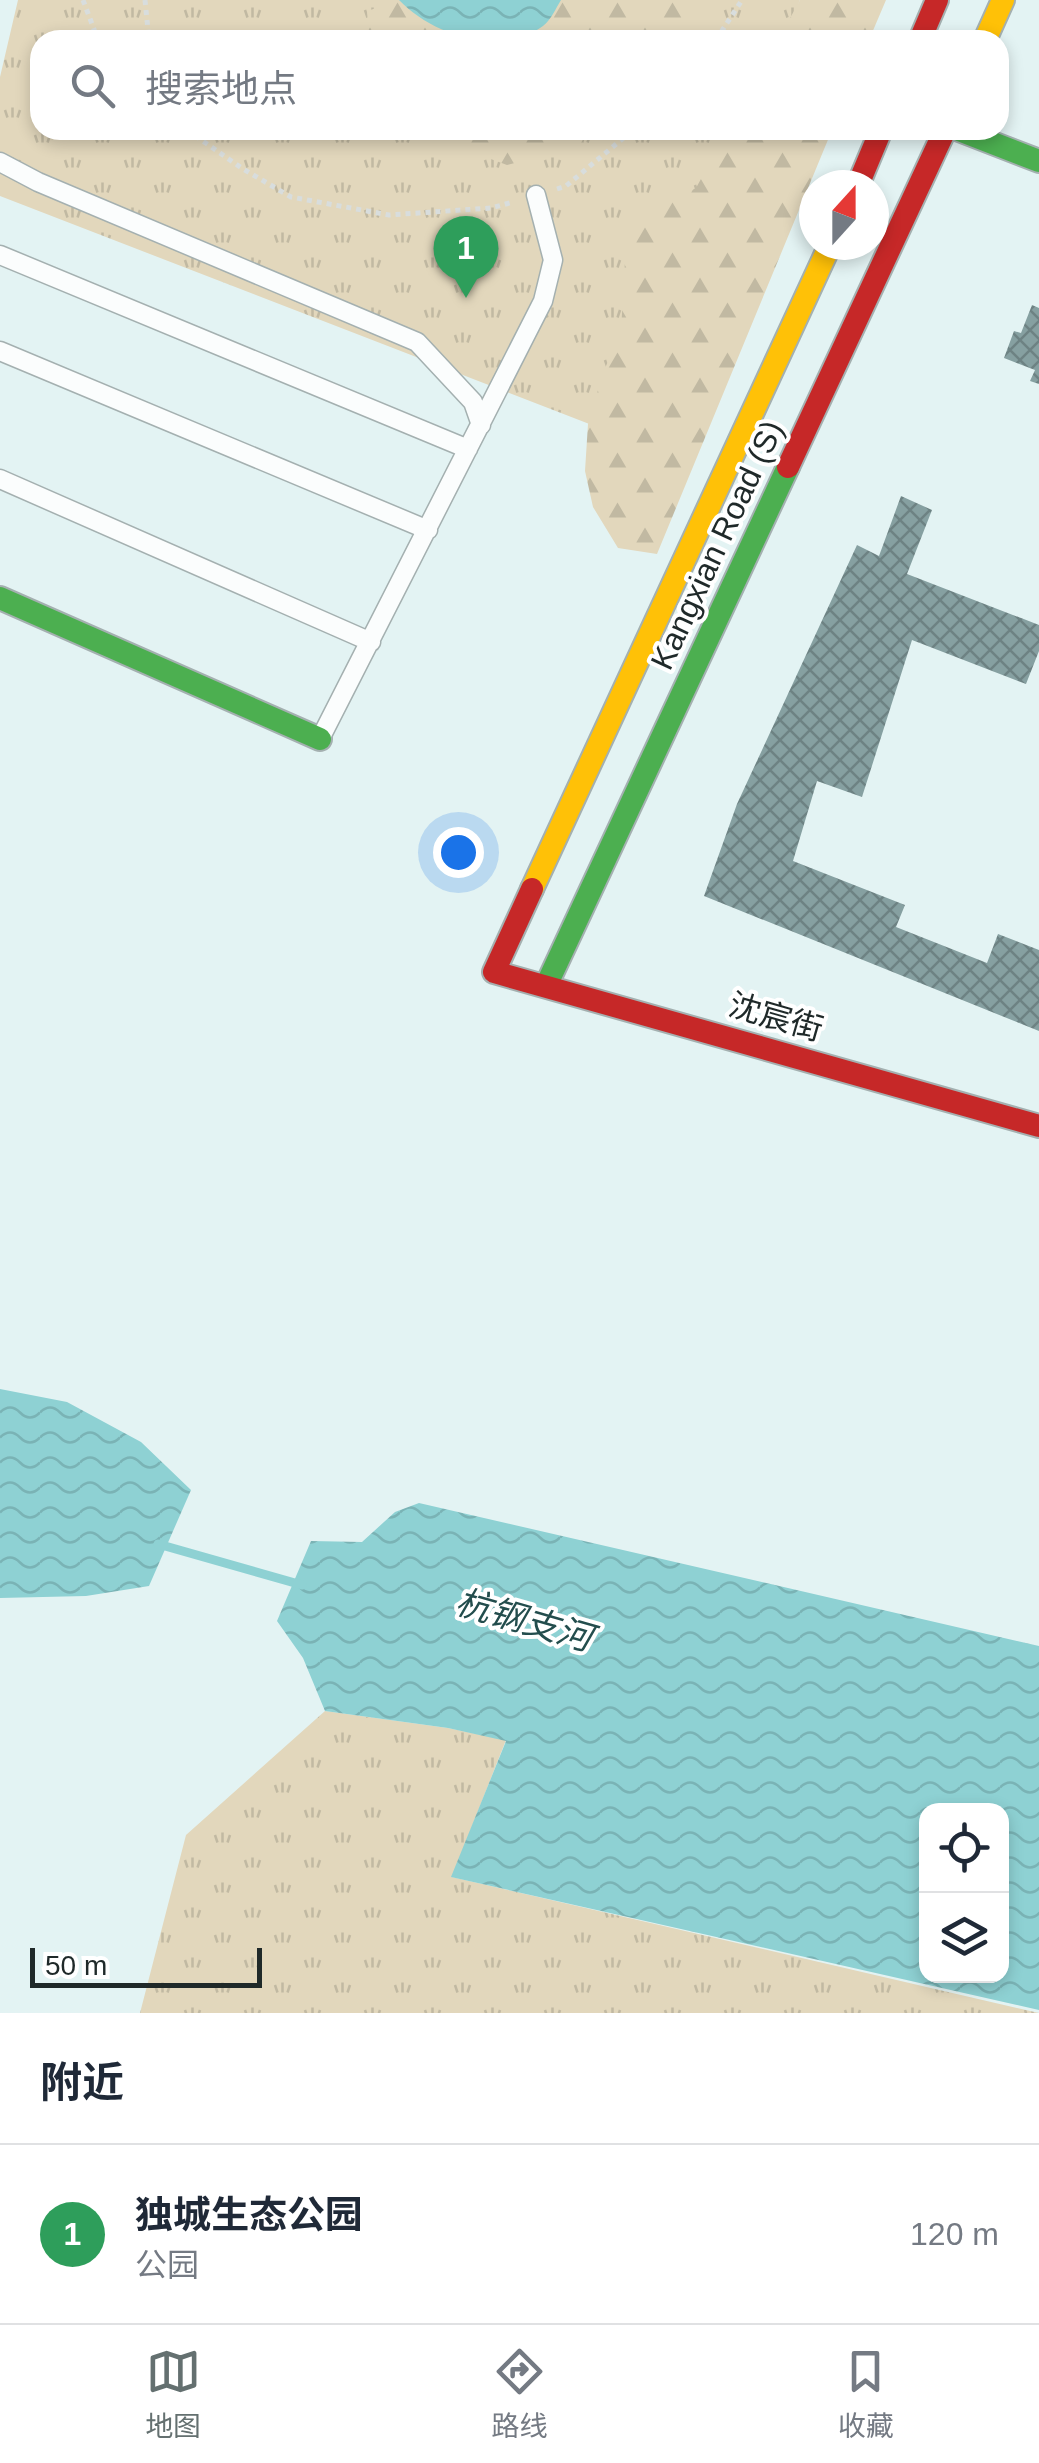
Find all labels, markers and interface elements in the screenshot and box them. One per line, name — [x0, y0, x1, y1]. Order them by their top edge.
search box — [30, 30, 1009, 140]
icon: search — [65, 58, 120, 113]
text: 搜索地点 — [145, 68, 297, 110]
north arrow — [799, 170, 889, 260]
pin: 1 — [434, 216, 498, 298]
street label: Kangxian Road (S) — [644, 415, 790, 675]
your location — [433, 827, 484, 878]
street label: 沈宸街 — [725, 986, 827, 1048]
water label: 杭钢支河 — [451, 1581, 603, 1659]
map controls — [919, 1803, 1009, 1983]
button: locate — [919, 1803, 1009, 1893]
button: layers — [919, 1893, 1009, 1983]
scale bar — [30, 1943, 262, 1988]
text: 50 m — [45, 1950, 107, 1981]
text: 附近 — [40, 2059, 124, 2106]
text: 独城生态公园 — [135, 2194, 363, 2236]
text: 1 — [64, 2216, 81, 2252]
text: 120 m — [910, 2216, 999, 2252]
text: 公园 — [135, 2247, 199, 2283]
tab: 地图 — [145, 2344, 201, 2444]
tab: 路线 — [491, 2344, 548, 2444]
tab: 收藏 — [838, 2344, 894, 2444]

